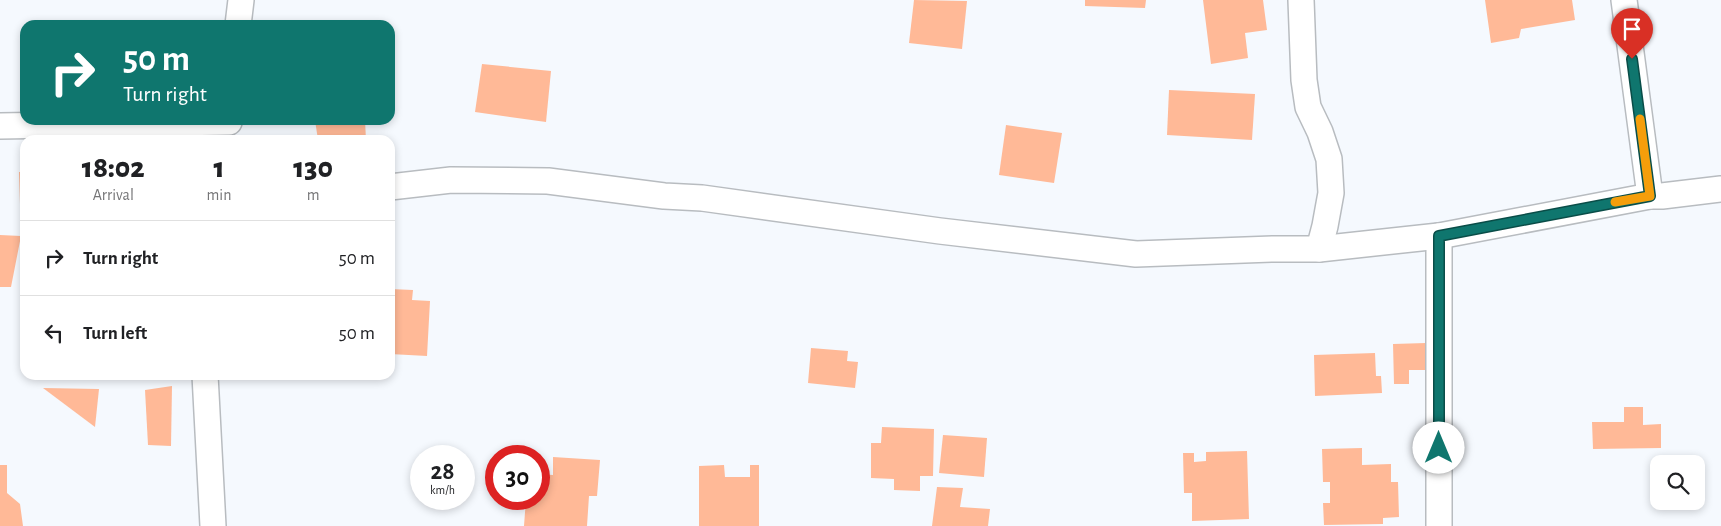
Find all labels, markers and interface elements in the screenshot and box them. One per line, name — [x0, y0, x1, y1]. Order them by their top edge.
pin — [1611, 8, 1653, 59]
icon: arrive — [1618, 15, 1646, 43]
icon: right — [40, 40, 105, 105]
text: 50 m — [123, 42, 190, 77]
text: Turn right — [123, 83, 207, 105]
text: 18:02 — [82, 153, 145, 183]
text: 1 — [213, 153, 225, 183]
text: 130 — [293, 153, 333, 183]
text: Arrival — [93, 187, 134, 203]
text: min — [207, 187, 231, 203]
text: m — [307, 187, 320, 203]
icon: right — [40, 244, 68, 272]
text: Turn right — [83, 249, 158, 268]
text: 50 m — [339, 249, 375, 268]
icon: left — [40, 319, 68, 347]
text: Turn left — [83, 324, 147, 343]
text: 50 m — [339, 324, 375, 343]
position arrow — [1412, 421, 1464, 473]
speed limit sign: 30 — [485, 445, 550, 510]
map controls — [1650, 455, 1705, 510]
button: search — [1650, 455, 1705, 510]
text: 28 — [430, 459, 455, 484]
text: km/h — [430, 484, 455, 496]

